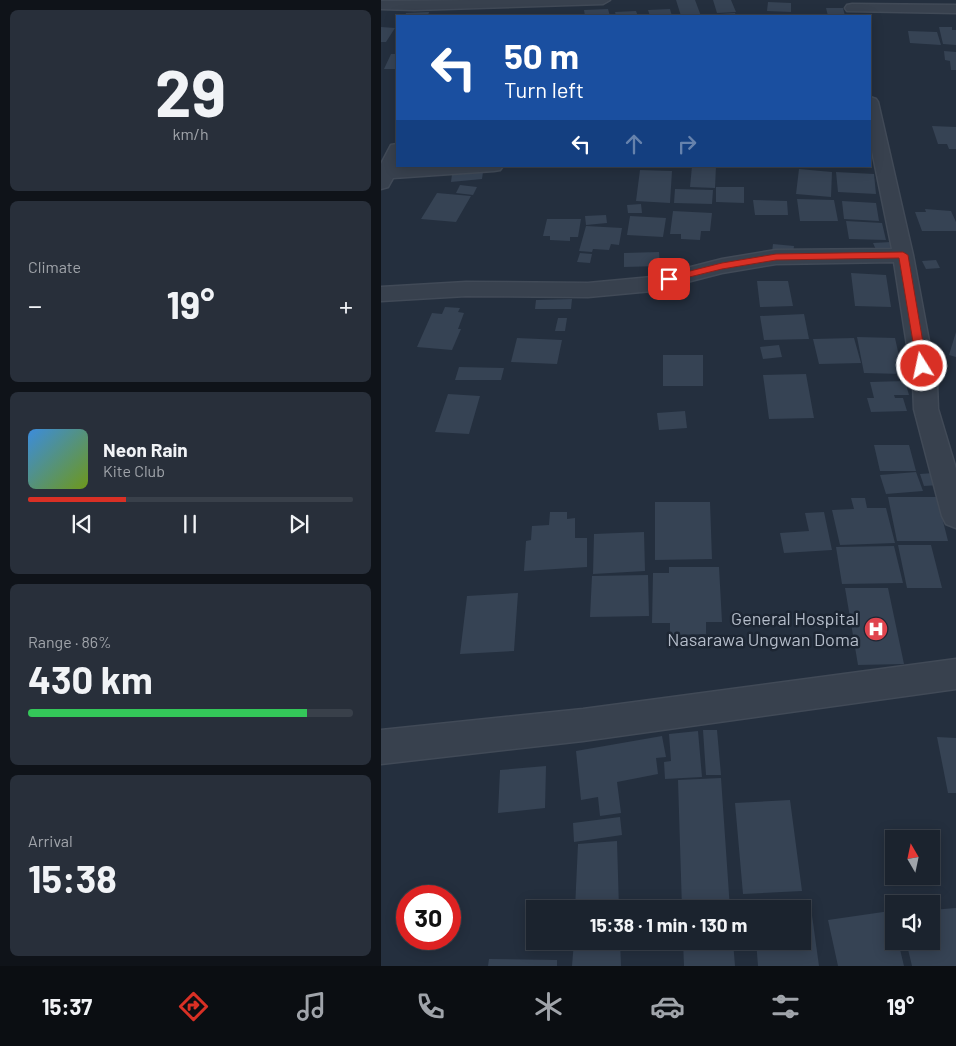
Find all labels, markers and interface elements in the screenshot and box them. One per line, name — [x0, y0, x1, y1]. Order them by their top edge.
text: 50 m — [504, 34, 579, 76]
icon: left — [421, 35, 486, 100]
text: 29 — [155, 52, 226, 130]
text: Turn left — [504, 76, 584, 102]
text: km/h — [172, 124, 209, 143]
icon: left — [567, 130, 595, 158]
icon: ahead — [620, 130, 648, 158]
icon: right — [673, 130, 701, 158]
text: Climate — [28, 257, 81, 276]
pin — [648, 258, 690, 300]
icon: arrive — [655, 265, 683, 293]
text: 19° — [167, 281, 214, 327]
text: − — [28, 288, 42, 322]
text: + — [339, 288, 353, 322]
position arrow — [895, 339, 947, 391]
text: Neon Rain — [103, 438, 188, 461]
text: Kite Club — [103, 461, 165, 480]
icon: previous — [68, 510, 96, 538]
icon: pause — [176, 510, 204, 538]
icon: next — [285, 510, 313, 538]
place label: General Hospital Nasarawa Ungwan Doma — [667, 607, 859, 650]
hospital icon: General Hospital Nasarawa Ungwan Doma — [863, 616, 889, 642]
text: Range · 86% — [28, 632, 112, 651]
text: 430 km — [28, 656, 153, 702]
north arrow — [885, 830, 940, 885]
map controls — [885, 830, 940, 950]
text: Arrival — [28, 831, 73, 850]
text: 15:38 — [28, 855, 117, 901]
speed limit sign: 30 — [396, 885, 461, 950]
button: sound — [885, 895, 940, 950]
text: 15:38 · 1 min · 130 m — [590, 913, 747, 936]
icon: directions — [176, 989, 211, 1024]
icon: music — [294, 989, 329, 1024]
icon: phone — [413, 989, 448, 1024]
icon: climate — [531, 989, 566, 1024]
icon: car — [650, 989, 685, 1024]
icon: filters — [768, 989, 803, 1024]
text: 15:37 — [42, 993, 92, 1019]
text: 19° — [886, 993, 914, 1019]

